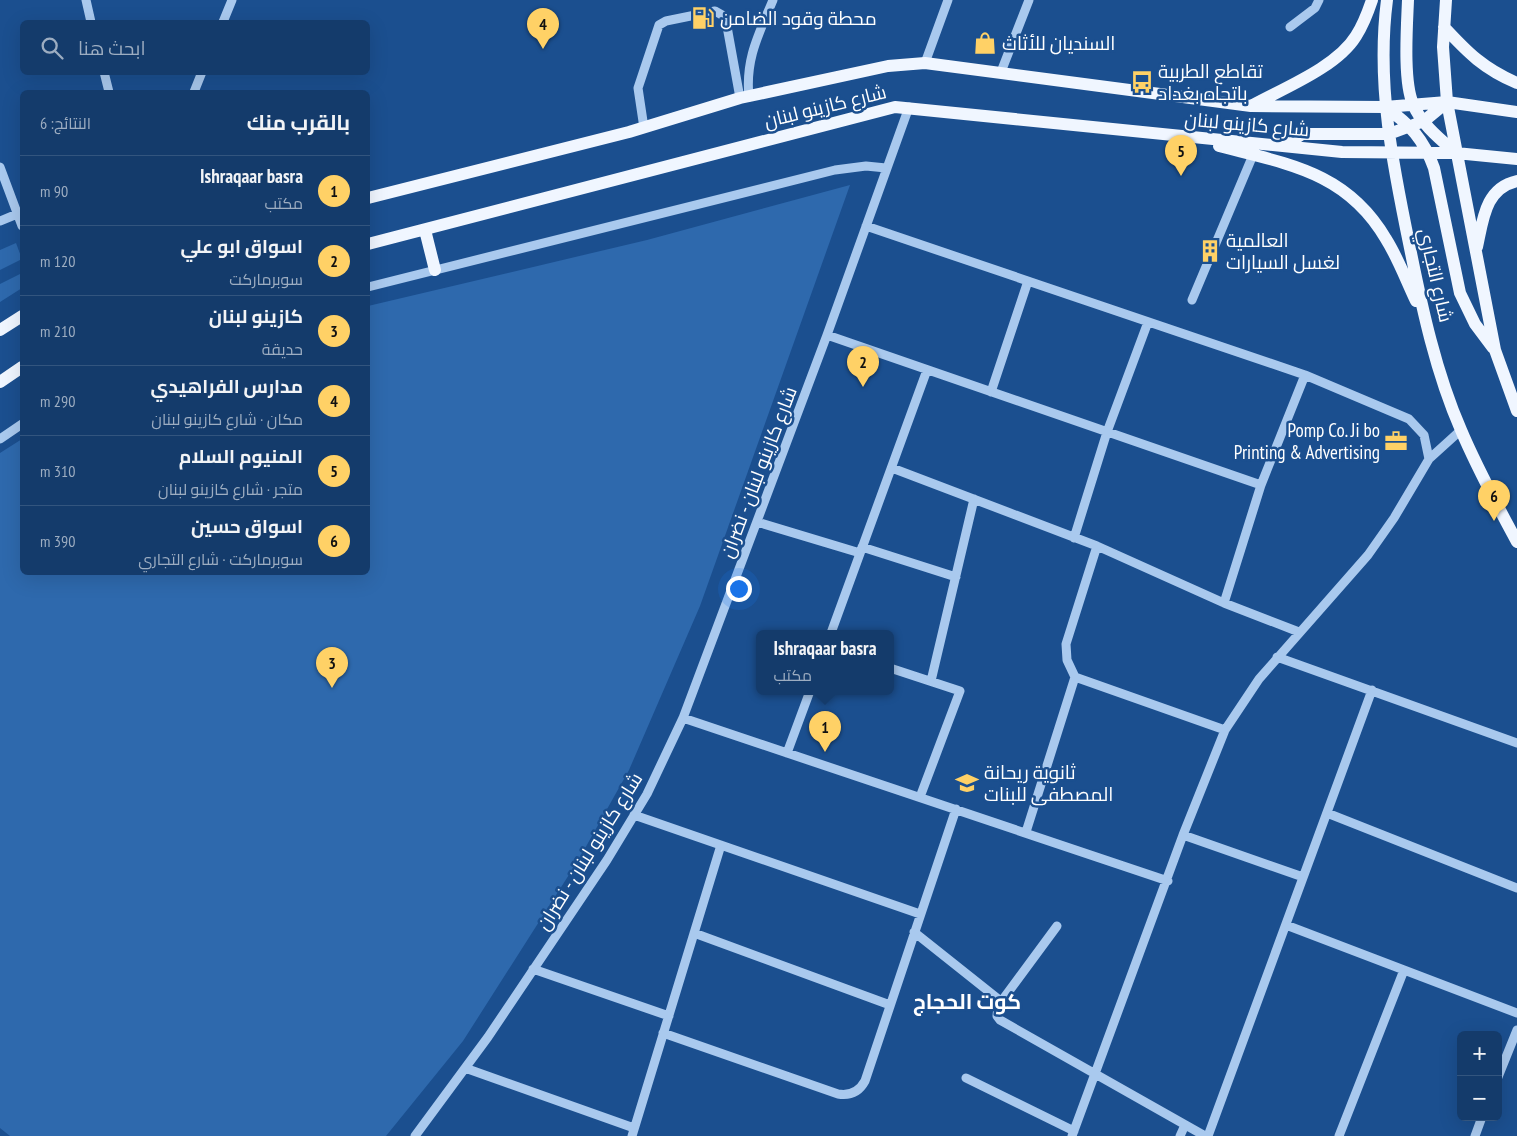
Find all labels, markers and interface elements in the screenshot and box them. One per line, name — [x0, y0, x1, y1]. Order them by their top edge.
fuel station icon: محطة وقود الضامن — [690, 5, 716, 31]
place label: محطة وقود الضامن — [720, 6, 877, 30]
pin: 4 — [527, 8, 559, 49]
search box — [20, 20, 370, 75]
shop icon: السنديان للأثاث — [972, 30, 998, 56]
place label: السنديان للأثاث — [1002, 31, 1115, 55]
icon: search — [38, 34, 66, 62]
text: ابحث هنا — [78, 36, 146, 60]
place label: تقاطع الطربية باتجاه بغداد — [1158, 59, 1263, 105]
bus stop icon: تقاطع الطربية باتجاه بغداد — [1129, 69, 1155, 95]
street label: شارع كازينو لبنان — [761, 79, 889, 135]
street label: شارع كازينو لبنان — [1183, 107, 1310, 143]
text: بالقرب منك — [247, 109, 350, 136]
text: النتائج: 6 — [40, 113, 91, 133]
pin: 5 — [1165, 135, 1197, 176]
text: Ishraqaar basra — [200, 164, 303, 188]
text: 90 m — [40, 181, 68, 201]
text: 1 — [330, 181, 338, 201]
text: مكتب — [264, 193, 303, 213]
street label: شارع التجاري — [1411, 226, 1458, 325]
place label: العالمية لغسل السيارات — [1226, 228, 1340, 274]
text: اسواق ابو علي — [181, 234, 303, 258]
building icon: العالمية لغسل السيارات — [1197, 238, 1223, 264]
text: 120 m — [40, 251, 75, 271]
text: 2 — [330, 251, 338, 271]
text: سوبرماركت — [229, 269, 303, 289]
text: كازينو لبنان — [209, 304, 303, 328]
text: 210 m — [40, 321, 75, 341]
text: 3 — [330, 321, 338, 341]
text: حديقة — [262, 339, 303, 359]
pin: 2 — [847, 346, 879, 387]
text: مدارس الفراهيدي — [150, 374, 303, 398]
street label: شارع كازينو لبنان - نضران — [714, 383, 804, 562]
text: 290 m — [40, 391, 75, 411]
text: 4 — [330, 391, 338, 411]
text: مكان · شارع كازينو لبنان — [151, 409, 303, 429]
place label: Pomp Co. Ji bo Printing & Advertising — [1234, 418, 1380, 464]
office icon: Pomp Co. Ji bo Printing & Advertising — [1383, 428, 1409, 454]
text: المنيوم السلام — [179, 444, 303, 468]
text: 310 m — [40, 461, 75, 481]
text: 5 — [330, 461, 338, 481]
text: متجر · شارع كازينو لبنان — [158, 479, 303, 499]
pin: 6 — [1478, 480, 1510, 521]
text: اسواق حسين — [191, 514, 303, 538]
text: 390 m — [40, 531, 75, 551]
text: 6 — [330, 531, 338, 551]
text: سوبرماركت · شارع التجاري — [138, 549, 303, 569]
your location — [726, 576, 752, 602]
popup — [756, 630, 894, 695]
text: Ishraqaar basra — [773, 636, 877, 660]
pin: 3 — [316, 647, 348, 688]
text: مكتب — [773, 665, 812, 685]
pin: 1 — [809, 711, 841, 752]
place label: ثانوية ريحانة المصطفى للبنات — [984, 760, 1113, 806]
street label: شارع كازينو لبنان - نضران — [531, 768, 649, 935]
school or university icon: ثانوية ريحانة المصطفى للبنات — [954, 770, 980, 796]
district label: كوت الحجاج — [913, 988, 1021, 1016]
map controls — [1457, 1031, 1502, 1121]
button: + — [1457, 1031, 1502, 1076]
button: − — [1457, 1076, 1502, 1121]

